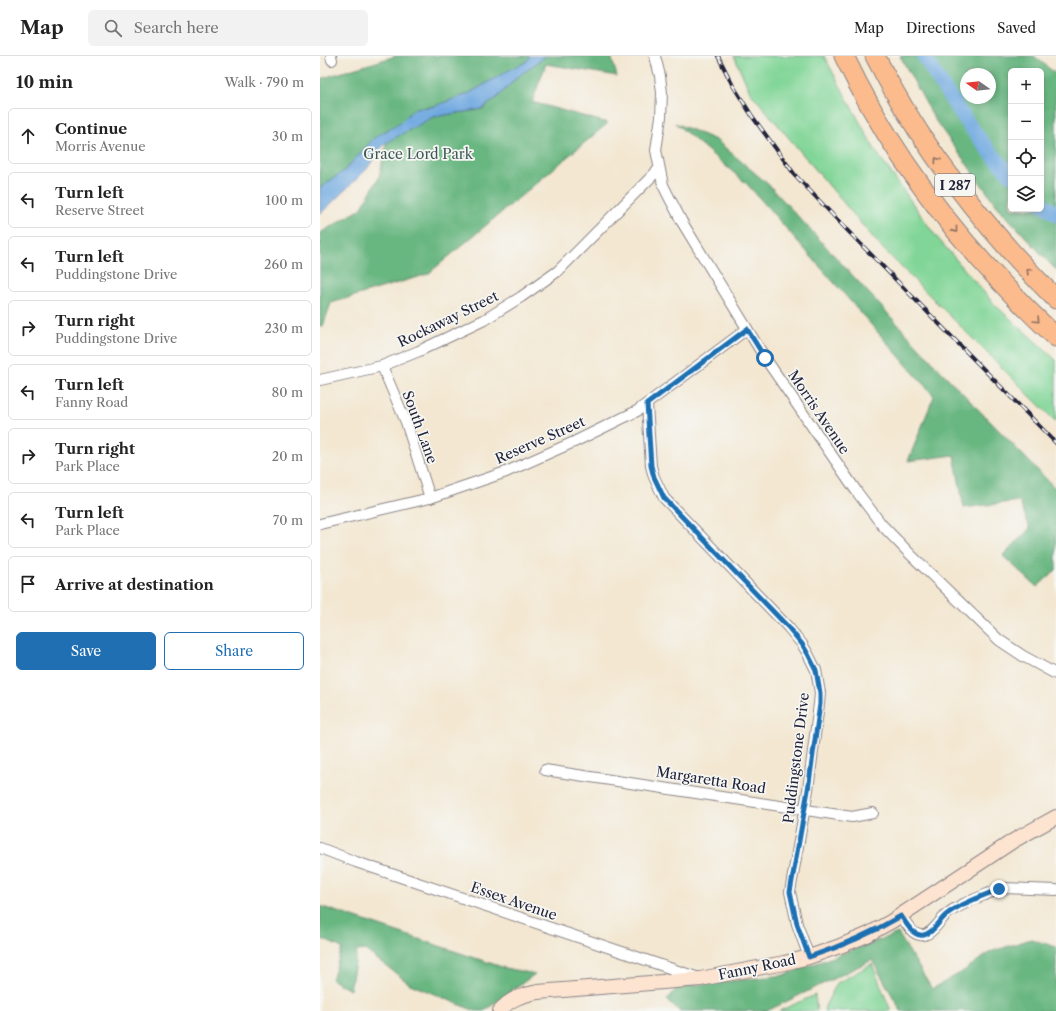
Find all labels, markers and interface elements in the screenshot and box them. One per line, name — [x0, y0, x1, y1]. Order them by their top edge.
search box — [88, 10, 368, 46]
text: Map — [20, 16, 64, 39]
icon: search — [102, 17, 124, 39]
text: Search here — [134, 18, 219, 37]
text: Map — [854, 19, 884, 37]
text: Directions — [906, 19, 975, 37]
text: Saved — [997, 19, 1036, 37]
north arrow — [960, 68, 996, 104]
map controls — [1008, 68, 1044, 212]
button: + — [1008, 68, 1044, 104]
text: 10 min — [16, 72, 73, 92]
text: Walk · 790 m — [225, 74, 304, 90]
button: − — [1008, 104, 1044, 140]
text: Continue — [55, 119, 127, 138]
icon: ahead — [17, 125, 39, 147]
text: 30 m — [272, 128, 303, 144]
text: Morris Avenue — [55, 138, 146, 154]
button: locate — [1008, 140, 1044, 176]
park label: Grace Lord Park — [363, 145, 474, 163]
one-way arrow — [934, 157, 942, 164]
road number: I 287 — [935, 174, 975, 196]
button: layers — [1008, 176, 1044, 212]
text: Turn left — [55, 183, 124, 202]
icon: left — [17, 189, 39, 211]
text: 100 m — [265, 192, 303, 208]
text: Reserve Street — [55, 202, 144, 218]
one-way arrow — [951, 225, 958, 233]
text: Turn left — [55, 247, 124, 266]
icon: left — [17, 253, 39, 275]
text: 260 m — [264, 256, 303, 272]
text: Puddingstone Drive — [55, 266, 177, 282]
one-way arrow — [1026, 268, 1033, 276]
street label: Rockaway Street — [395, 287, 501, 351]
text: Turn right — [55, 311, 135, 330]
one-way arrow — [1032, 315, 1040, 323]
icon: right — [17, 317, 39, 339]
text: 230 m — [265, 320, 303, 336]
text: Puddingstone Drive — [55, 330, 177, 346]
route start — [756, 349, 774, 367]
street label: Morris Avenue — [784, 367, 854, 458]
text: Turn left — [55, 375, 124, 394]
icon: left — [17, 381, 39, 403]
text: 80 m — [271, 384, 303, 400]
street label: South Lane — [399, 388, 442, 466]
text: Fanny Road — [55, 394, 128, 410]
street label: Reserve Street — [492, 412, 588, 468]
text: Turn right — [55, 439, 135, 458]
icon: right — [17, 445, 39, 467]
text: 20 m — [272, 448, 303, 464]
text: Park Place — [55, 458, 120, 474]
text: Turn left — [55, 503, 124, 522]
icon: left — [17, 509, 39, 531]
text: 70 m — [273, 512, 303, 528]
text: Park Place — [55, 522, 120, 538]
icon: arrive — [17, 573, 39, 595]
text: Arrive at destination — [55, 575, 214, 594]
button: Save — [16, 632, 156, 670]
button: Share — [164, 632, 304, 670]
street label: Puddingstone Drive — [779, 691, 813, 824]
street label: Margaretta Road — [655, 762, 768, 798]
street label: Essex Avenue — [469, 878, 560, 924]
route end — [990, 880, 1008, 898]
street label: Fanny Road — [717, 950, 798, 984]

